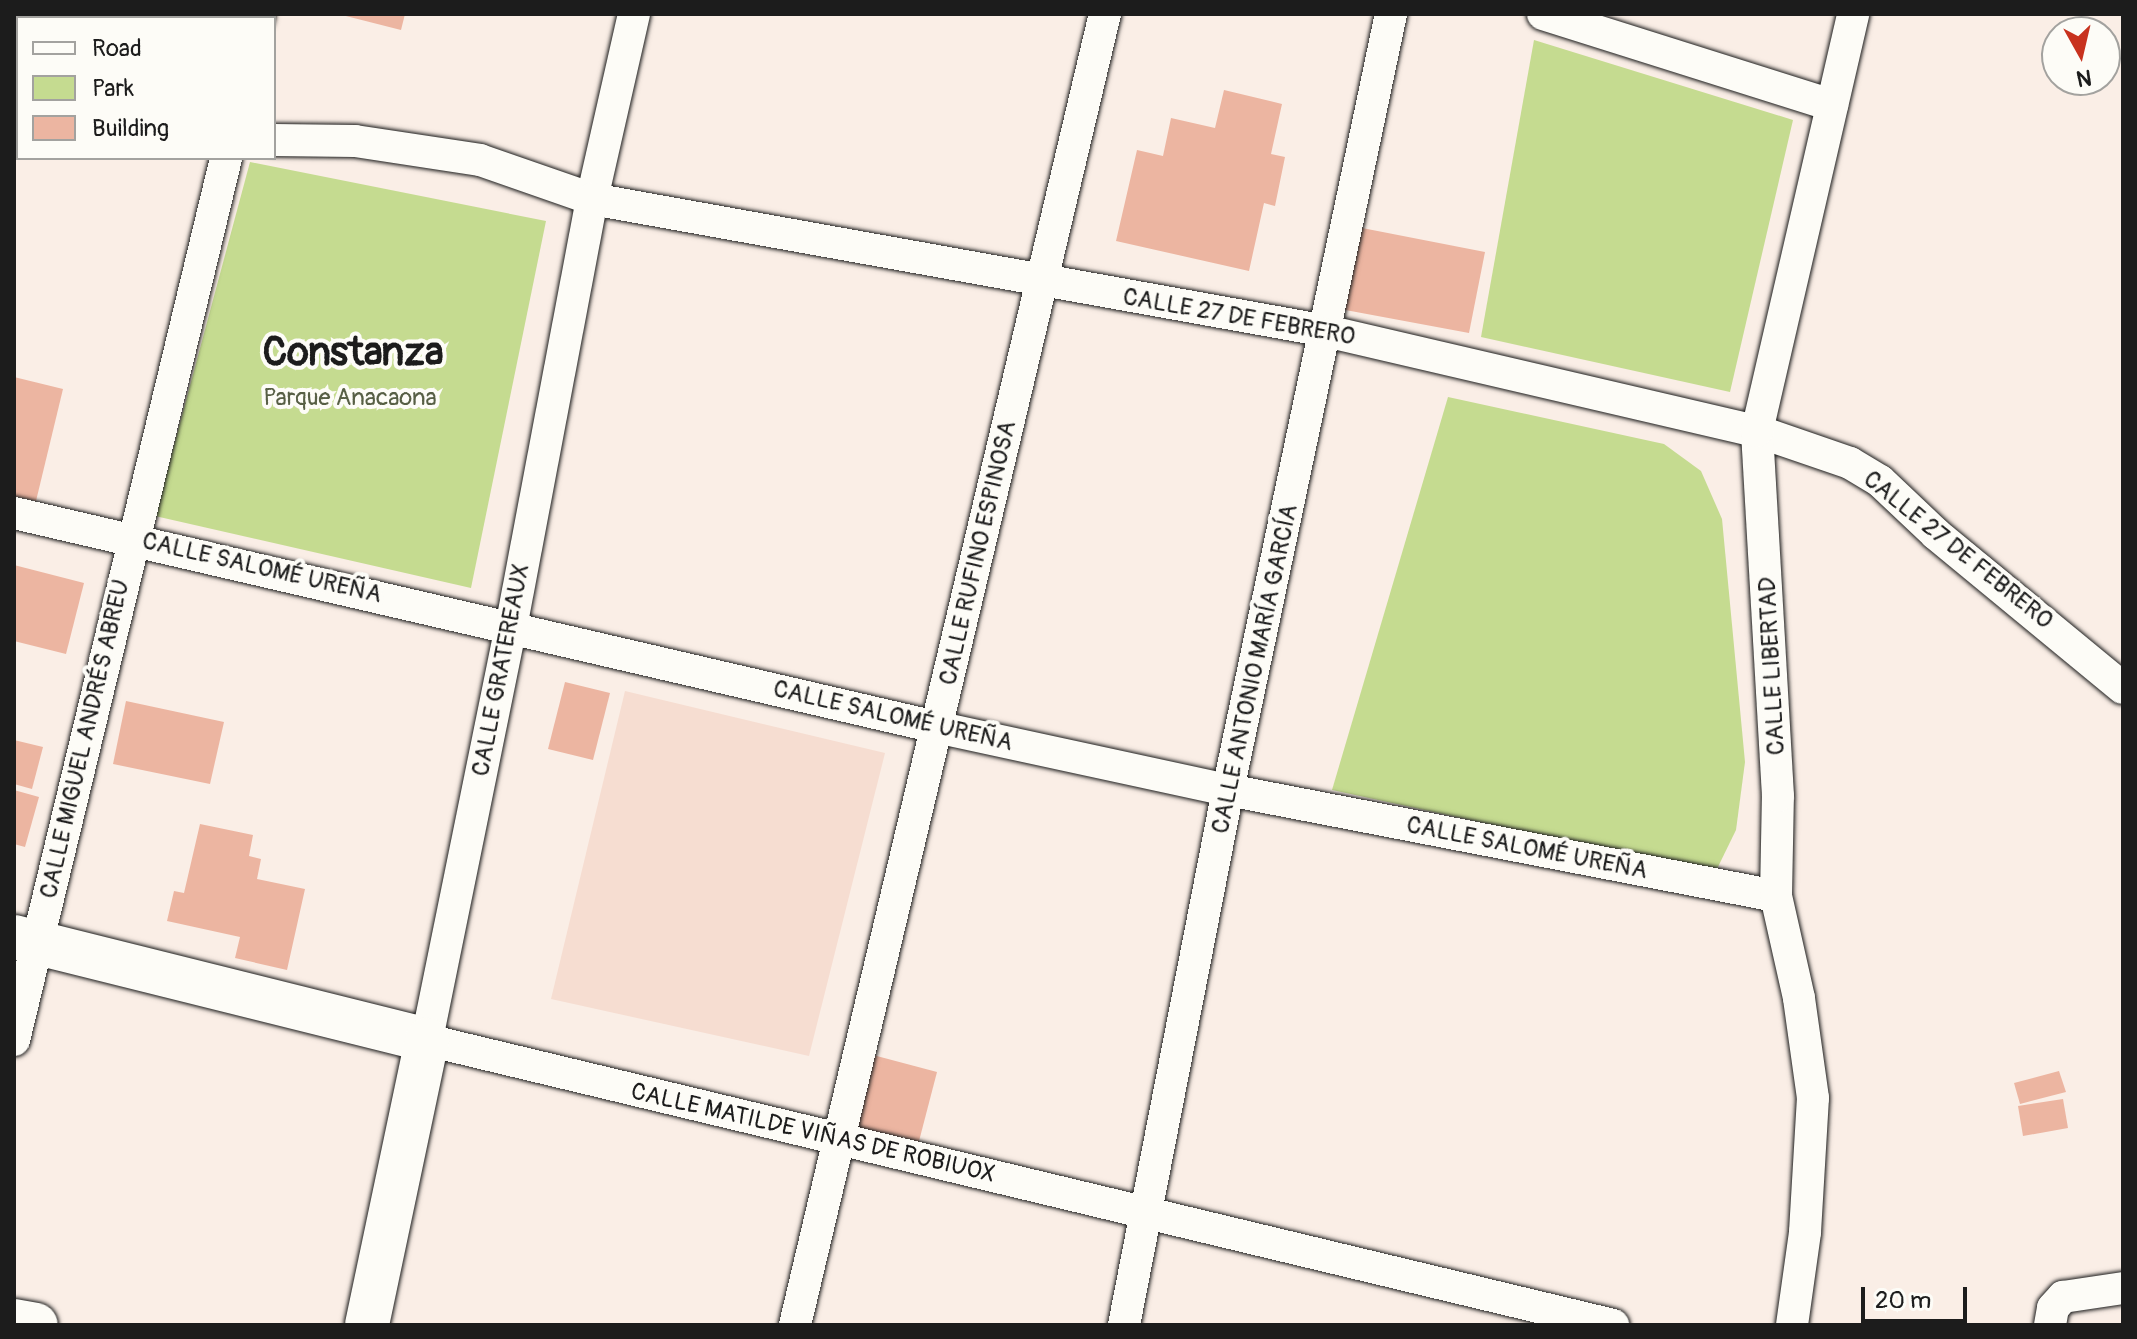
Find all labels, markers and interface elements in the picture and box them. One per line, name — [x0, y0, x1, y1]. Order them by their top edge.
legend — [16, 16, 276, 160]
north arrow — [2041, 16, 2121, 96]
text: Road — [92, 34, 142, 63]
text: N — [2075, 63, 2093, 93]
text: Park — [92, 74, 134, 103]
text: Building — [92, 114, 169, 143]
street label: CALLE 27 DE FEBRERO — [1121, 282, 1357, 352]
district label: Constanza — [262, 329, 444, 377]
park label: Parque Anacaona — [263, 384, 437, 412]
street label: CALLE RUFINO ESPINOSA — [934, 418, 1022, 688]
street label: CALLE 27 DE FEBRERO — [1858, 465, 2058, 635]
street label: CALLE ANTONIO MARÍA GARCÍA — [1206, 502, 1304, 836]
street label: CALLE SALOMÉ UREÑA — [139, 526, 385, 610]
street label: CALLE GRATEREAUX — [466, 561, 536, 779]
street label: CALLE LIBERTAD — [1753, 576, 1791, 756]
street label: CALLE MIGUEL ANDRÉS ABREU — [34, 577, 136, 901]
street label: CALLE SALOMÉ UREÑA — [770, 674, 1016, 758]
street label: CALLE SALOMÉ UREÑA — [1404, 810, 1650, 886]
street label: CALLE MATILDE VIÑAS DE ROBIUOX — [628, 1077, 998, 1189]
scale bar — [1865, 1271, 1971, 1321]
text: 20 m — [1875, 1286, 1931, 1315]

